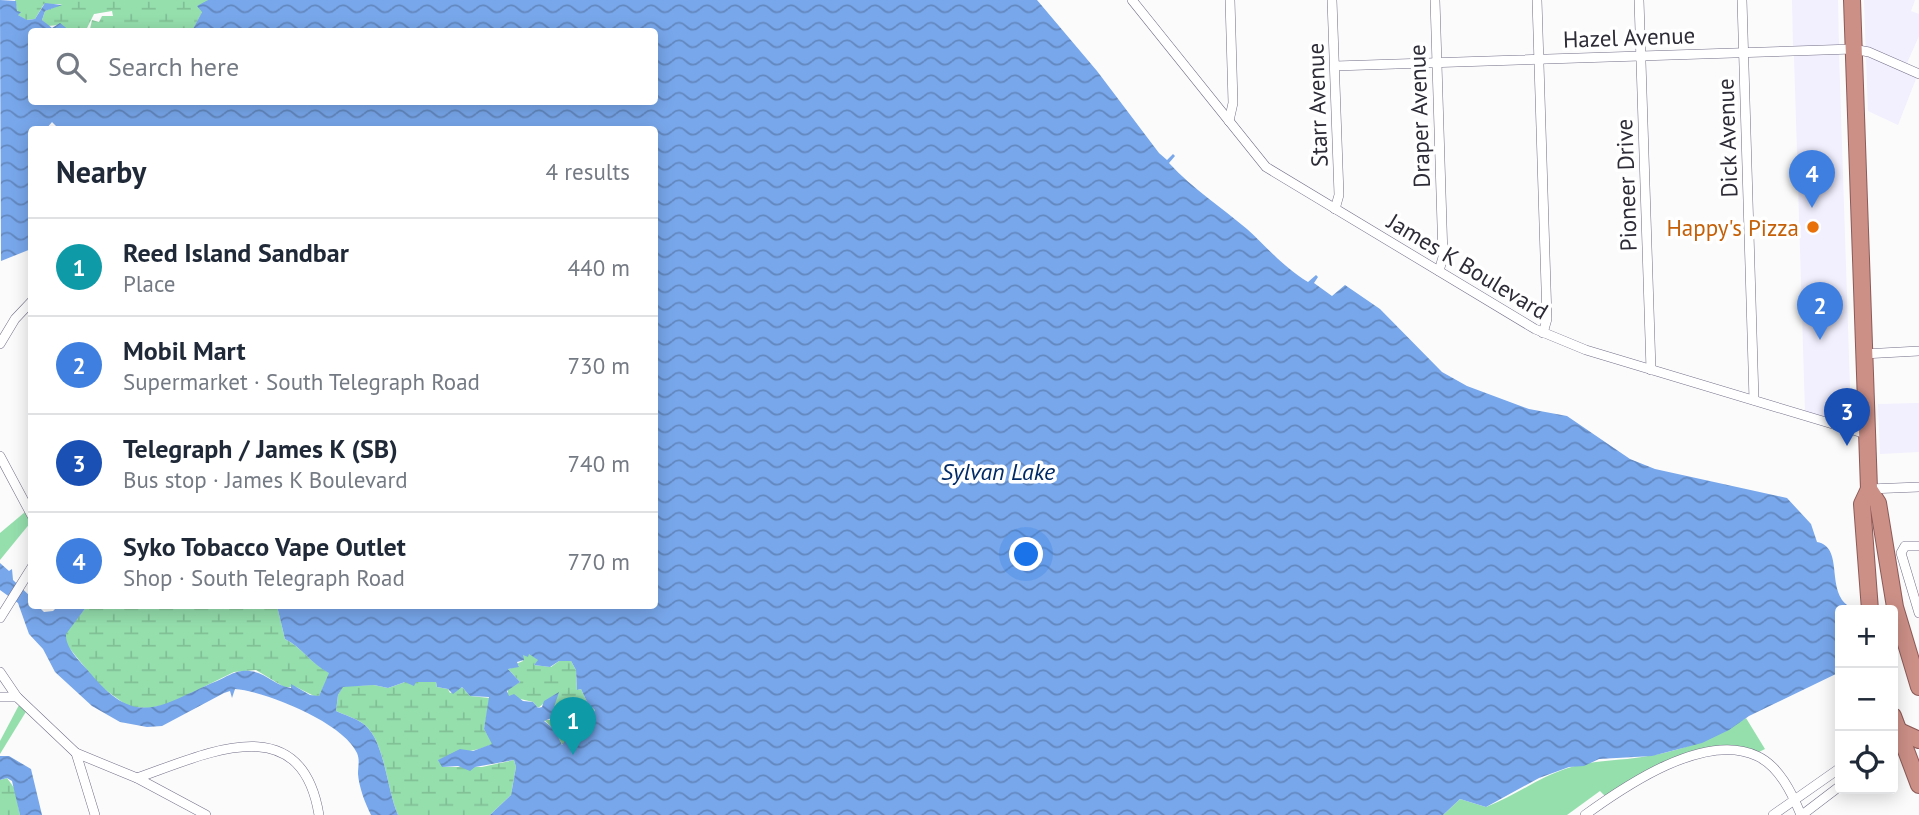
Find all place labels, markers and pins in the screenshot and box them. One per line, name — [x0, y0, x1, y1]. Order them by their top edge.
pin: 4 — [1789, 150, 1835, 208]
place label: Happy's Pizza — [1666, 213, 1799, 242]
marker: Happy's Pizza — [1805, 219, 1821, 235]
pin: 2 — [1797, 282, 1843, 340]
pin: 3 — [1824, 388, 1870, 446]
pin: 1 — [550, 697, 596, 755]

